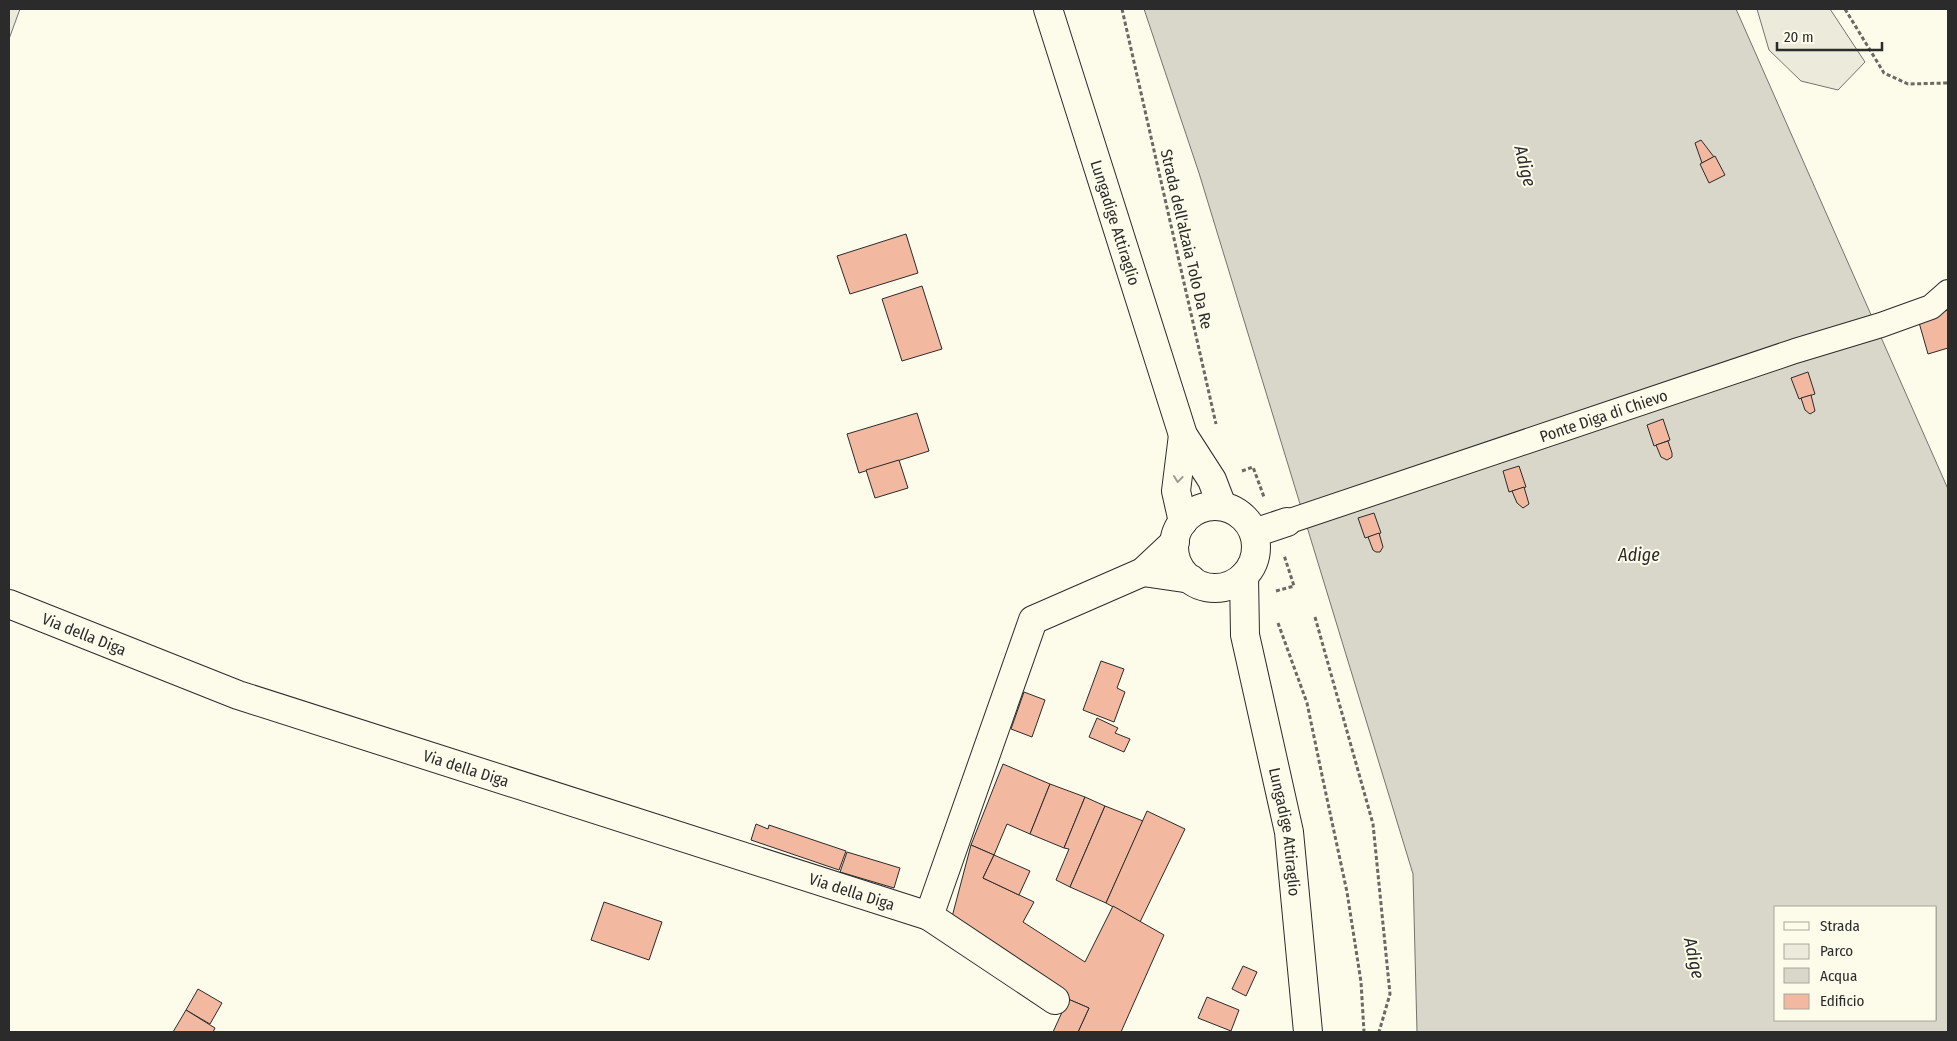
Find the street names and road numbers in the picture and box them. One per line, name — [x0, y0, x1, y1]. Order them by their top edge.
street label: Strada dell'alzaia Tolo Da Re — [1157, 147, 1216, 331]
street label: Lungadige Attiraglio — [1086, 158, 1144, 288]
street label: Ponte Diga di Chievo — [1537, 386, 1670, 446]
street label: Via della Diga — [39, 609, 129, 660]
street label: Via della Diga — [421, 746, 511, 791]
street label: Lungadige Attiraglio — [1265, 766, 1304, 897]
street label: Via della Diga — [807, 869, 897, 914]

